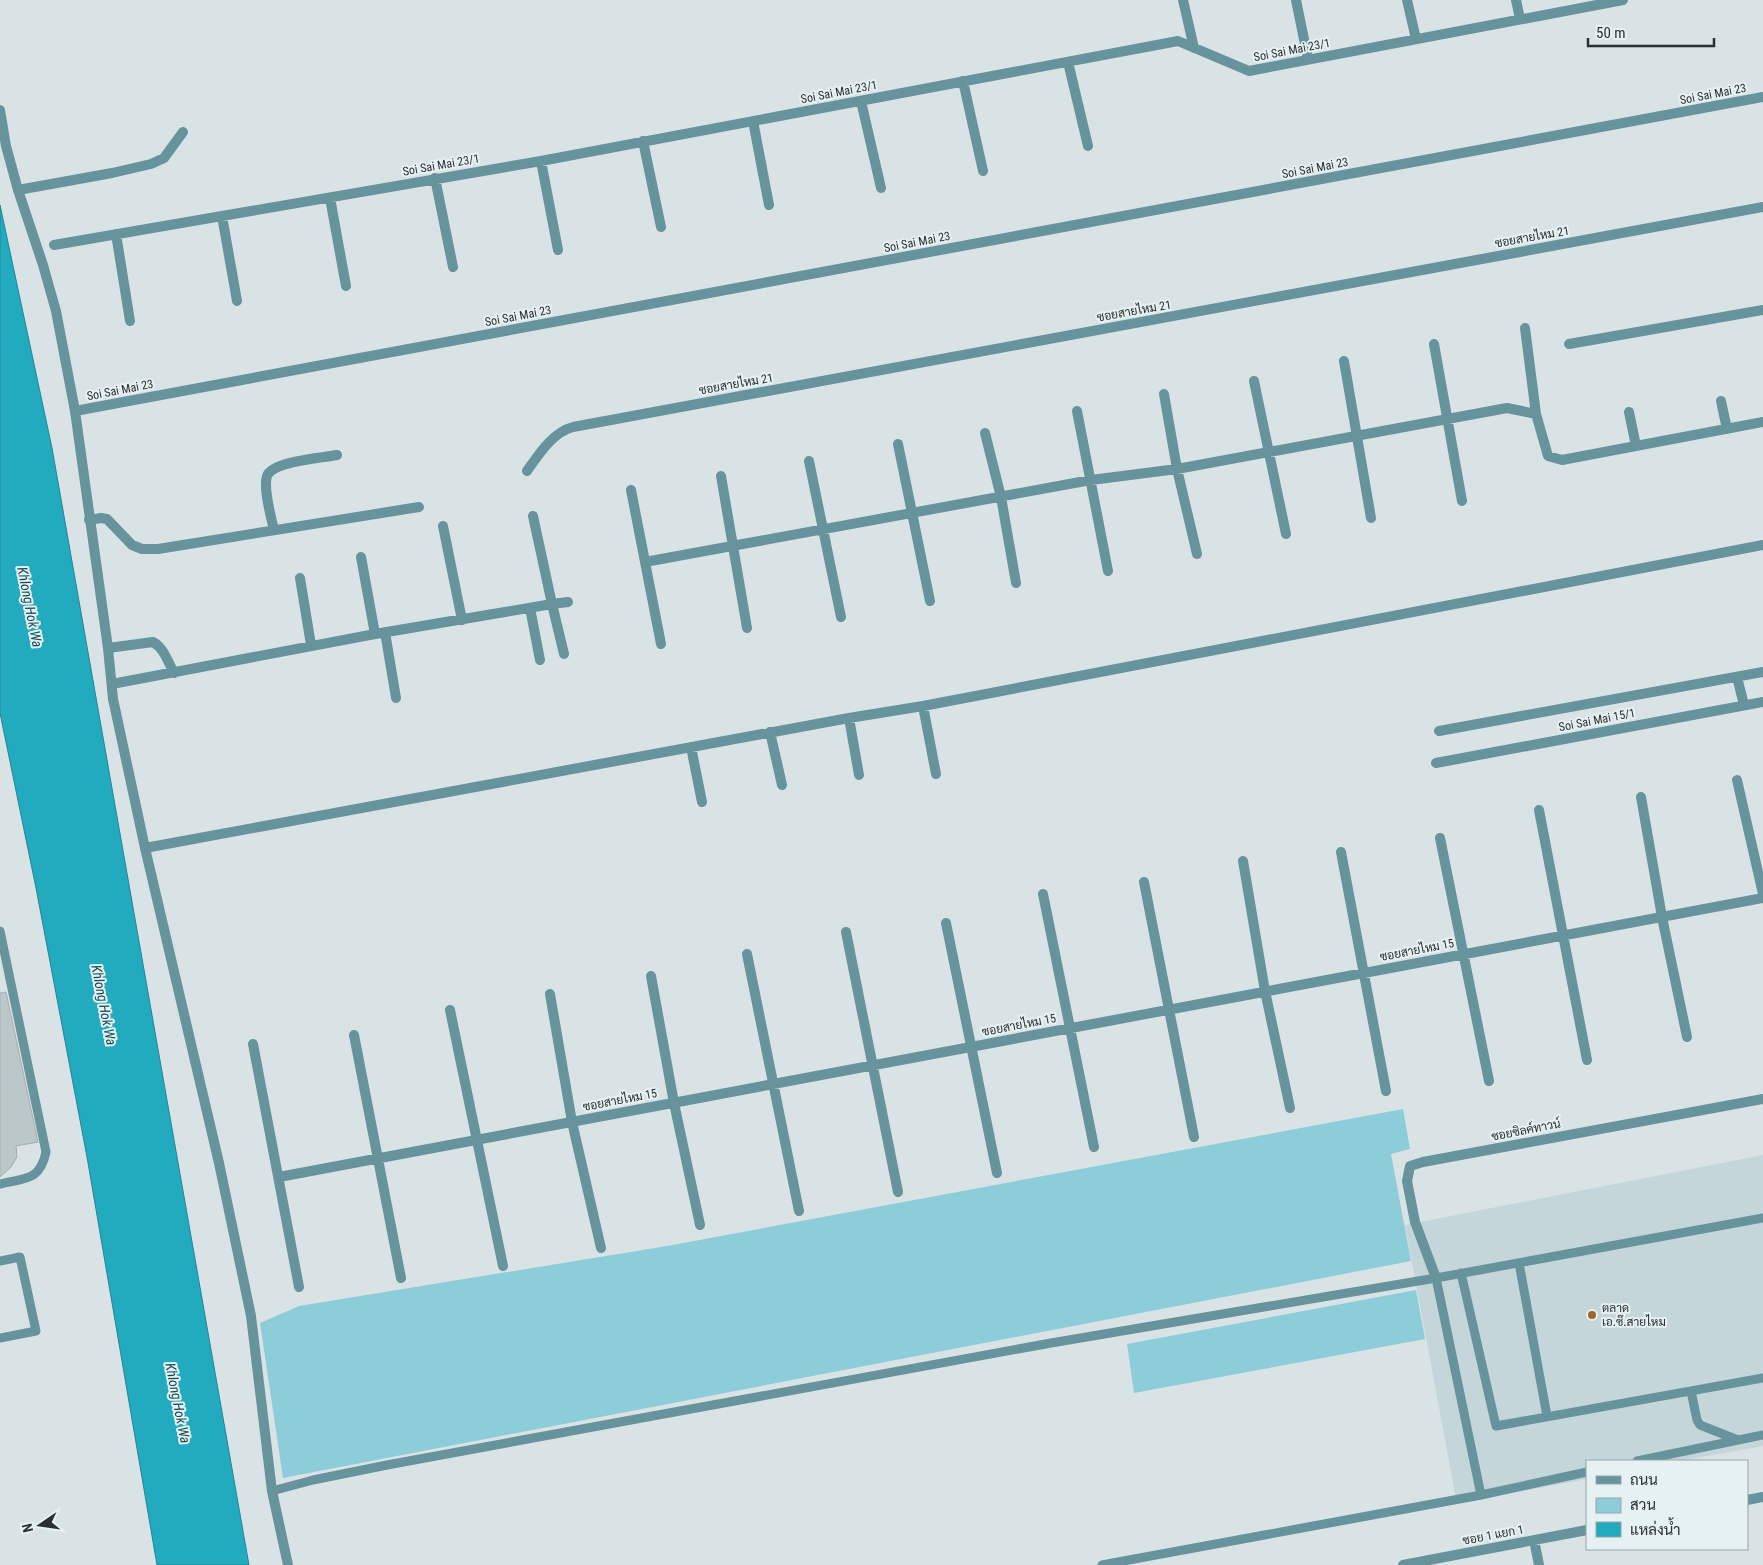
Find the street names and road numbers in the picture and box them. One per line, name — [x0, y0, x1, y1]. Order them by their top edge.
street label: Soi Sai Mai 23/1 — [1252, 36, 1332, 64]
street label: Soi Sai Mai 23/1 — [799, 78, 879, 106]
street label: Soi Sai Mai 23 — [1679, 81, 1747, 107]
street label: Soi Sai Mai 23/1 — [401, 151, 481, 179]
street label: Soi Sai Mai 23 — [1281, 155, 1349, 181]
street label: ซอยสายไหม 21 — [1494, 223, 1570, 250]
street label: Soi Sai Mai 23 — [883, 229, 951, 255]
street label: ซอยสายไหม 21 — [1096, 297, 1172, 324]
street label: Soi Sai Mai 23 — [484, 303, 552, 329]
street label: ซอยสายไหม 21 — [698, 370, 774, 397]
street label: Soi Sai Mai 23 — [86, 377, 154, 403]
street label: Soi Sai Mai 15/1 — [1557, 706, 1637, 734]
street label: ซอยสายไหม 15 — [1379, 935, 1455, 964]
street label: ซอยสายไหม 15 — [981, 1010, 1057, 1039]
street label: ซอยสายไหม 15 — [582, 1085, 658, 1114]
street label: ซอยซิลค์ทาวน์ — [1490, 1115, 1562, 1144]
street label: ซอย 1 แยก 1 — [1461, 1522, 1525, 1548]

